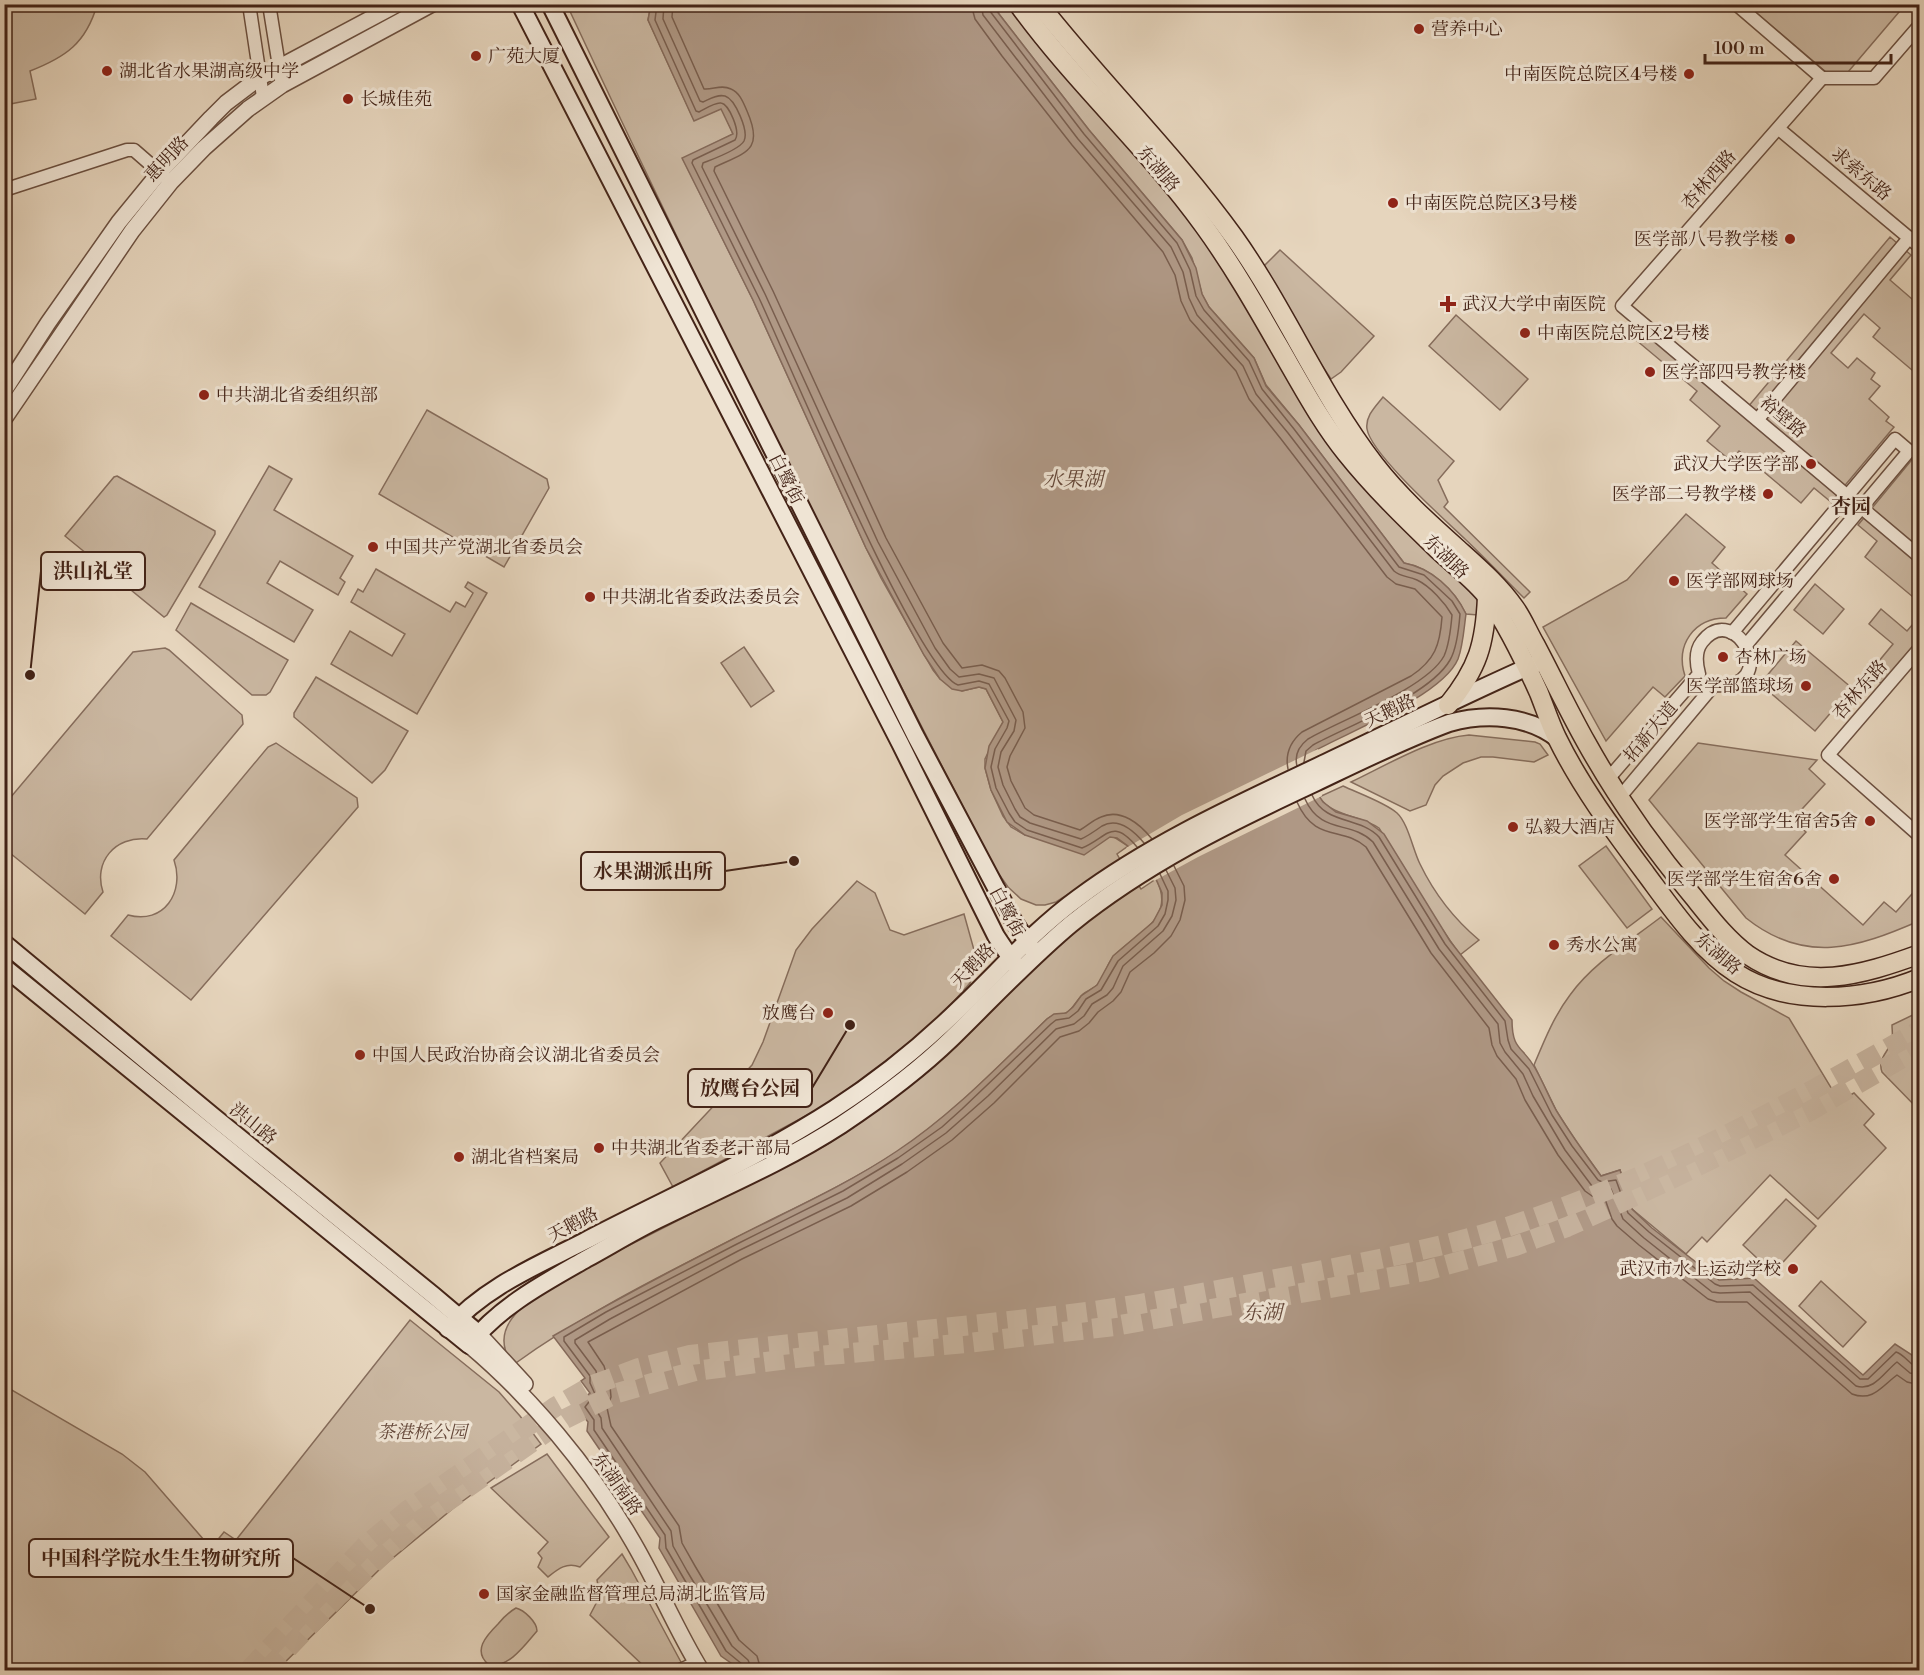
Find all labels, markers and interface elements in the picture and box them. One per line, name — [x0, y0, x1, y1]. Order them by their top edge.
place label: 营养中心 — [1431, 18, 1503, 41]
marker: 营养中心 — [1412, 22, 1426, 36]
scale bar — [1705, 27, 1891, 65]
text: 100 m — [1714, 37, 1765, 60]
place label: 广苑大厦 — [488, 45, 560, 68]
marker: 广苑大厦 — [469, 49, 483, 63]
place label: 湖北省水果湖高级中学 — [119, 60, 299, 83]
place label: 中南医院总院区4号楼 — [1504, 63, 1677, 86]
marker: 湖北省水果湖高级中学 — [100, 64, 114, 78]
marker: 中南医院总院区4号楼 — [1682, 67, 1696, 81]
place label: 长城佳苑 — [360, 88, 432, 111]
marker: 长城佳苑 — [341, 92, 355, 106]
street label: 惠明路 — [140, 131, 194, 187]
street label: 东湖路 — [1132, 141, 1184, 197]
street label: 求索东路 — [1826, 142, 1896, 206]
street label: 杏林西路 — [1677, 145, 1741, 215]
place label: 中南医院总院区3号楼 — [1405, 192, 1577, 215]
marker: 中南医院总院区3号楼 — [1386, 196, 1400, 210]
place label: 医学部八号教学楼 — [1634, 228, 1778, 251]
marker: 医学部八号教学楼 — [1783, 232, 1797, 246]
place label: 武汉大学中南医院 — [1462, 293, 1606, 316]
marker: 武汉大学中南医院 — [1439, 295, 1457, 313]
place label: 中南医院总院区2号楼 — [1537, 322, 1709, 345]
marker: 中南医院总院区2号楼 — [1518, 326, 1532, 340]
place label: 医学部四号教学楼 — [1662, 361, 1806, 384]
marker: 医学部四号教学楼 — [1643, 365, 1657, 379]
place label: 中共湖北省委组织部 — [216, 384, 378, 407]
marker: 中共湖北省委组织部 — [197, 388, 211, 402]
street label: 裕壁路 — [1755, 391, 1811, 443]
street label: 白鹭街 — [763, 450, 809, 508]
place label: 武汉大学医学部 — [1673, 453, 1799, 476]
marker: 武汉大学医学部 — [1804, 457, 1818, 471]
water label: 水果湖 — [1043, 468, 1106, 493]
place label: 医学部二号教学楼 — [1612, 483, 1756, 506]
marker: 医学部二号教学楼 — [1761, 487, 1775, 501]
district label: 杏园 — [1831, 495, 1871, 520]
street label: 东湖路 — [1419, 530, 1473, 584]
place label: 中国共产党湖北省委员会 — [385, 536, 583, 559]
marker: 中国共产党湖北省委员会 — [366, 540, 380, 554]
callout: 洪山礼堂 — [41, 552, 145, 590]
text: 洪山礼堂 — [53, 560, 133, 585]
place label: 医学部网球场 — [1686, 570, 1794, 593]
marker: 医学部网球场 — [1667, 574, 1681, 588]
place label: 中共湖北省委政法委员会 — [602, 586, 800, 609]
marker: 中共湖北省委政法委员会 — [583, 590, 597, 604]
place label: 杏林广场 — [1735, 646, 1807, 669]
marker: 杏林广场 — [1716, 650, 1730, 664]
street label: 杏林东路 — [1828, 655, 1892, 725]
place label: 医学部篮球场 — [1686, 675, 1794, 698]
marker: 医学部篮球场 — [1799, 679, 1813, 693]
street label: 天鹅路 — [1361, 689, 1419, 733]
street label: 拓新大道 — [1619, 697, 1683, 767]
place label: 医学部学生宿舍5舍 — [1704, 810, 1858, 833]
marker: 医学部学生宿舍5舍 — [1863, 814, 1877, 828]
place label: 弘毅大酒店 — [1525, 816, 1615, 839]
marker: 弘毅大酒店 — [1506, 820, 1520, 834]
callout: 水果湖派出所 — [581, 852, 725, 890]
text: 水果湖派出所 — [593, 860, 713, 885]
place label: 医学部学生宿舍6舍 — [1667, 868, 1822, 891]
marker: 医学部学生宿舍6舍 — [1827, 872, 1841, 886]
street label: 白鹭街 — [984, 883, 1030, 941]
street label: 东湖路 — [1690, 928, 1746, 980]
place label: 秀水公寓 — [1566, 934, 1638, 957]
marker: 秀水公寓 — [1547, 938, 1561, 952]
street label: 天鹅路 — [946, 939, 1000, 993]
place label: 放鹰台 — [762, 1002, 816, 1025]
marker: 放鹰台 — [821, 1006, 835, 1020]
place label: 中国人民政治协商会议湖北省委员会 — [372, 1044, 660, 1067]
marker: 中国人民政治协商会议湖北省委员会 — [353, 1048, 367, 1062]
callout: 放鹰台公园 — [688, 1069, 812, 1107]
text: 放鹰台公园 — [700, 1077, 800, 1102]
street label: 洪山路 — [225, 1098, 281, 1150]
place label: 中共湖北省委老干部局 — [611, 1137, 791, 1160]
marker: 中共湖北省委老干部局 — [592, 1141, 606, 1155]
place label: 湖北省档案局 — [471, 1146, 579, 1169]
marker: 湖北省档案局 — [452, 1150, 466, 1164]
street label: 天鹅路 — [544, 1202, 602, 1248]
place label: 武汉市水上运动学校 — [1619, 1258, 1781, 1281]
marker: 武汉市水上运动学校 — [1786, 1262, 1800, 1276]
water label: 东湖 — [1242, 1301, 1285, 1326]
park label: 茶港桥公园 — [377, 1421, 470, 1444]
street label: 东湖南路 — [587, 1448, 647, 1520]
callout: 中国科学院水生生物研究所 — [29, 1539, 293, 1577]
text: 中国科学院水生生物研究所 — [41, 1547, 281, 1572]
place label: 国家金融监督管理总局湖北监管局 — [496, 1583, 766, 1606]
marker: 国家金融监督管理总局湖北监管局 — [477, 1587, 491, 1601]

